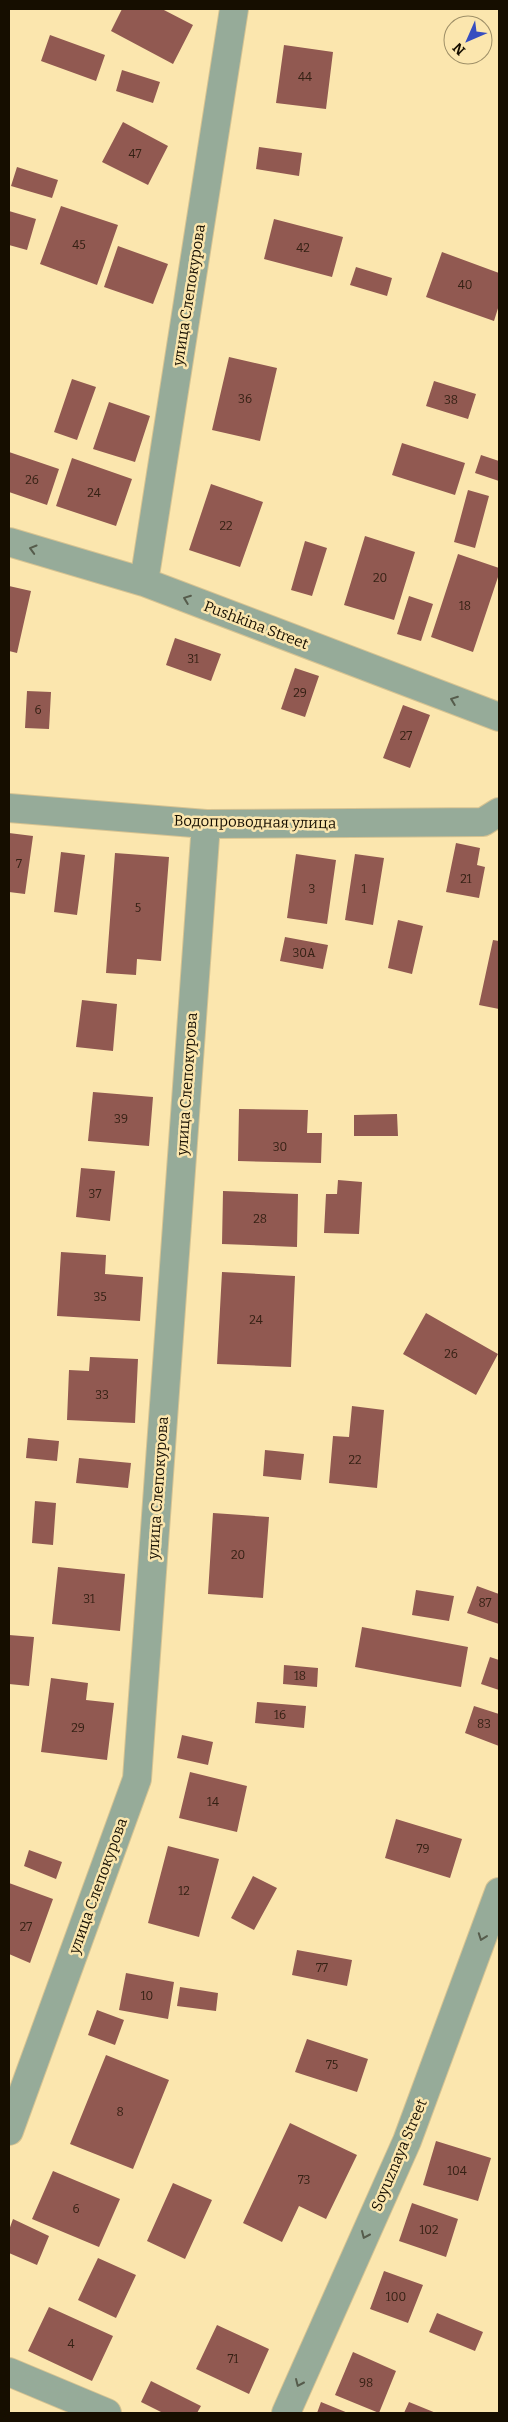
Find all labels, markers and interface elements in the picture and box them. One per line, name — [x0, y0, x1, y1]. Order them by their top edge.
north arrow — [443, 15, 493, 65]
text: N — [449, 39, 469, 59]
house number: 44 — [298, 70, 312, 84]
house number: 47 — [129, 147, 141, 161]
street label: улица Слепокурова — [169, 223, 209, 368]
house number: 45 — [72, 238, 86, 252]
house number: 42 — [296, 241, 310, 255]
house number: 40 — [458, 278, 472, 292]
house number: 36 — [238, 392, 252, 406]
house number: 38 — [444, 393, 458, 407]
house number: 26 — [25, 473, 39, 487]
house number: 24 — [87, 486, 101, 500]
house number: 22 — [219, 519, 233, 533]
one-way arrow — [29, 545, 37, 555]
house number: 20 — [373, 571, 387, 585]
one-way arrow — [184, 595, 192, 605]
street label: Pushkina Street — [201, 597, 311, 653]
house number: 18 — [459, 599, 471, 613]
house number: 31 — [187, 652, 199, 666]
house number: 29 — [293, 686, 307, 700]
one-way arrow — [450, 696, 459, 706]
house number: 6 — [34, 703, 42, 717]
house number: 27 — [400, 729, 412, 743]
street label: Водопроводная улица — [174, 812, 336, 832]
house number: 7 — [16, 857, 22, 871]
house number: 21 — [460, 872, 472, 886]
house number: 3 — [309, 882, 316, 896]
house number: 1 — [362, 882, 367, 896]
house number: 5 — [135, 901, 141, 915]
house number: 30А — [292, 946, 316, 960]
street label: улица Слепокурова — [173, 1012, 201, 1157]
house number: 39 — [114, 1112, 128, 1126]
house number: 30 — [273, 1140, 287, 1154]
house number: 37 — [89, 1187, 101, 1201]
house number: 28 — [253, 1212, 267, 1226]
house number: 35 — [93, 1290, 107, 1304]
house number: 24 — [249, 1313, 263, 1327]
house number: 26 — [444, 1347, 458, 1361]
house number: 33 — [95, 1388, 109, 1402]
street label: улица Слепокурова — [144, 1416, 172, 1561]
house number: 22 — [348, 1453, 362, 1467]
house number: 20 — [231, 1548, 245, 1562]
house number: 31 — [83, 1592, 95, 1606]
house number: 87 — [478, 1596, 492, 1610]
house number: 18 — [294, 1669, 306, 1683]
house number: 16 — [274, 1708, 286, 1722]
house number: 83 — [477, 1717, 491, 1731]
house number: 29 — [71, 1721, 85, 1735]
house number: 14 — [207, 1795, 219, 1809]
street label: улица Слепокурова — [65, 1816, 131, 1957]
house number: 79 — [417, 1842, 429, 1856]
house number: 12 — [178, 1884, 190, 1898]
house number: 27 — [20, 1920, 32, 1934]
one-way arrow — [478, 1933, 488, 1941]
house number: 77 — [316, 1961, 328, 1975]
house number: 10 — [141, 1989, 153, 2003]
house number: 75 — [326, 2058, 338, 2072]
street label: Soyuznaya Street — [367, 2096, 431, 2214]
house number: 8 — [116, 2105, 124, 2119]
house number: 104 — [447, 2164, 467, 2178]
house number: 73 — [298, 2173, 310, 2187]
house number: 6 — [72, 2202, 80, 2216]
house number: 102 — [419, 2223, 439, 2237]
one-way arrow — [361, 2230, 372, 2239]
house number: 100 — [386, 2290, 406, 2304]
house number: 4 — [67, 2337, 75, 2351]
house number: 71 — [228, 2352, 239, 2366]
house number: 98 — [359, 2376, 373, 2390]
one-way arrow — [295, 2378, 306, 2387]

